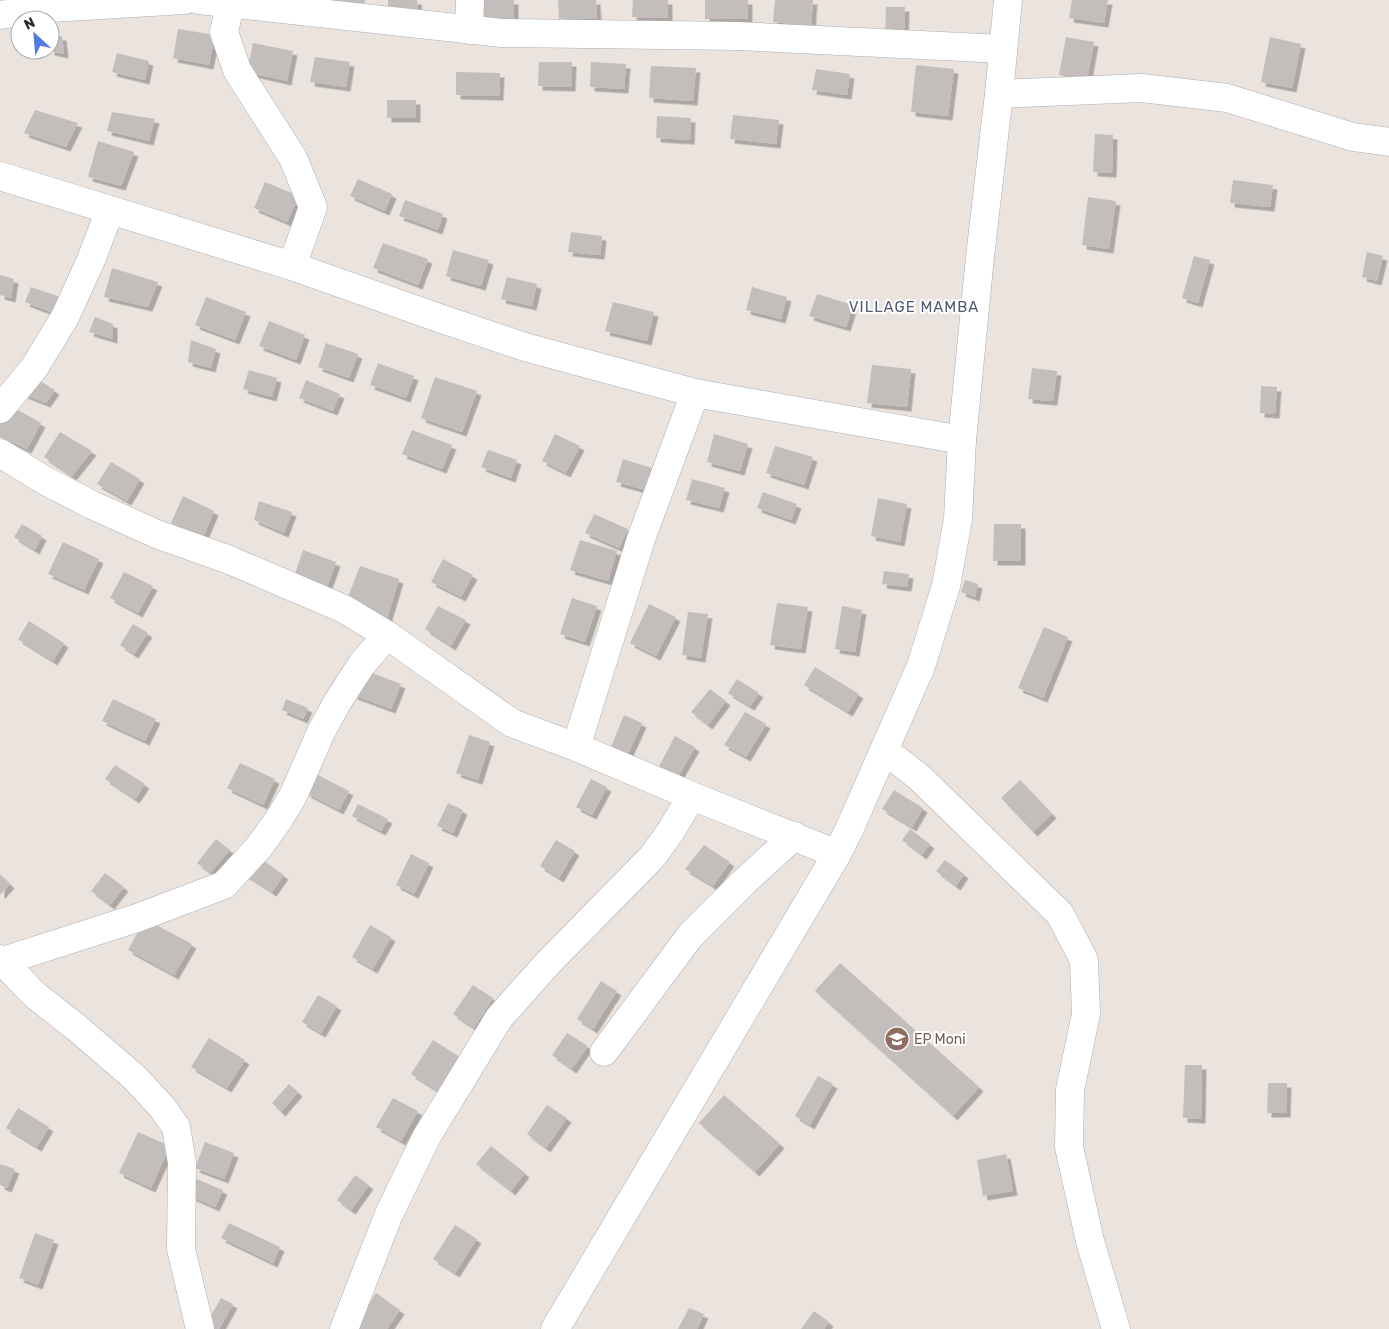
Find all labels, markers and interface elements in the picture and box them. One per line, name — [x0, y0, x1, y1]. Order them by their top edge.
north arrow — [10, 10, 60, 60]
text: N — [21, 14, 38, 34]
district label: VILLAGE MAMBA — [849, 298, 979, 316]
school or university icon: EP Moni — [884, 1026, 910, 1052]
place label: EP Moni — [914, 1031, 966, 1048]

